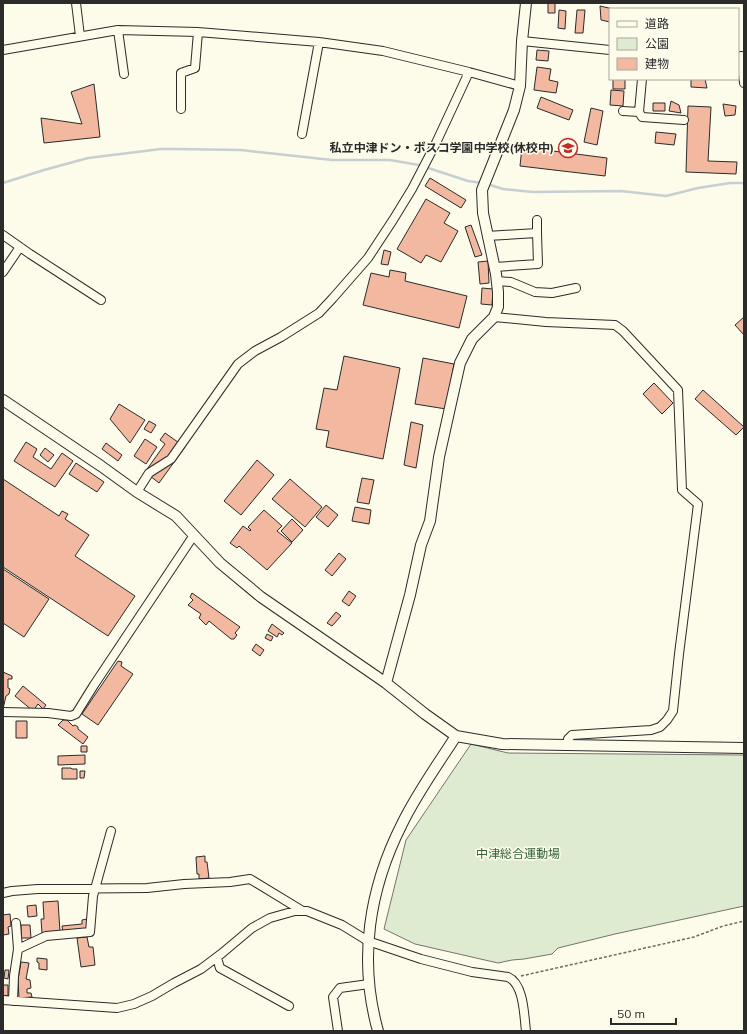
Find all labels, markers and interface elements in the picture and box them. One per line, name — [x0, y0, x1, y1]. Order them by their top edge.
legend — [609, 8, 739, 80]
text: 道路 — [645, 16, 669, 31]
text: 公園 — [645, 36, 669, 51]
text: 建物 — [645, 56, 669, 71]
school or university icon: 私立中津ドン・ボスコ学園中学校(休校中) — [557, 137, 579, 159]
place label: 私立中津ドン・ボスコ学園中学校(休校中) — [329, 140, 554, 155]
park label: 中津総合運動場 — [476, 846, 560, 861]
scale bar — [611, 1000, 676, 1026]
text: 50 m — [617, 1006, 645, 1021]

